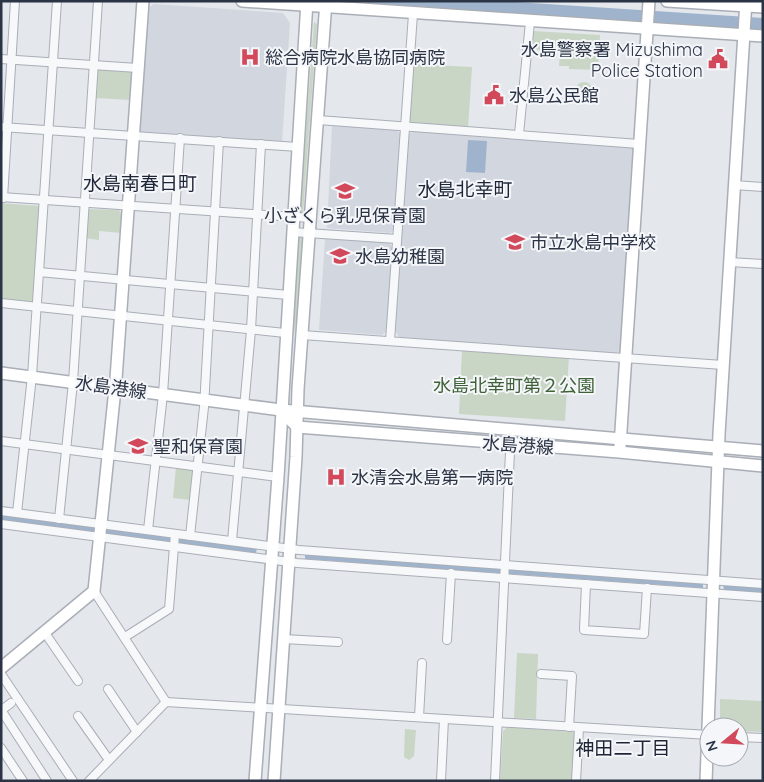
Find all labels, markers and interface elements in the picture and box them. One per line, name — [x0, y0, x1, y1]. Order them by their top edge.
place label: 水島警察署 Mizushima Police Station — [521, 38, 703, 82]
hospital icon: 総合病院水島協同病院 — [239, 46, 261, 68]
place label: 総合病院水島協同病院 — [265, 46, 445, 69]
public building icon: 水島警察署 Mizushima Police Station — [707, 48, 729, 70]
public building icon: 水島公民館 — [483, 84, 505, 106]
place label: 水島公民館 — [509, 84, 599, 107]
district label: 水島南春日町 — [83, 171, 197, 195]
district label: 水島北幸町 — [417, 177, 513, 201]
school or university icon: 小ざくら乳児保育園 — [334, 180, 356, 202]
place label: 小ざくら乳児保育園 — [264, 204, 426, 227]
school or university icon: 市立水島中学校 — [504, 231, 526, 253]
place label: 市立水島中学校 — [530, 231, 656, 254]
school or university icon: 水島幼稚園 — [329, 245, 351, 267]
place label: 水島幼稚園 — [355, 245, 445, 268]
street label: 水島港線 — [74, 371, 148, 403]
park label: 水島北幸町第２公園 — [433, 374, 595, 397]
street label: 水島港線 — [481, 431, 555, 459]
school or university icon: 聖和保育園 — [127, 435, 149, 457]
place label: 聖和保育園 — [153, 435, 243, 458]
hospital icon: 水清会水島第一病院 — [325, 466, 347, 488]
place label: 水清会水島第一病院 — [351, 466, 513, 489]
north arrow — [699, 717, 749, 767]
district label: 神田二丁目 — [575, 736, 671, 760]
text: N — [701, 738, 722, 754]

